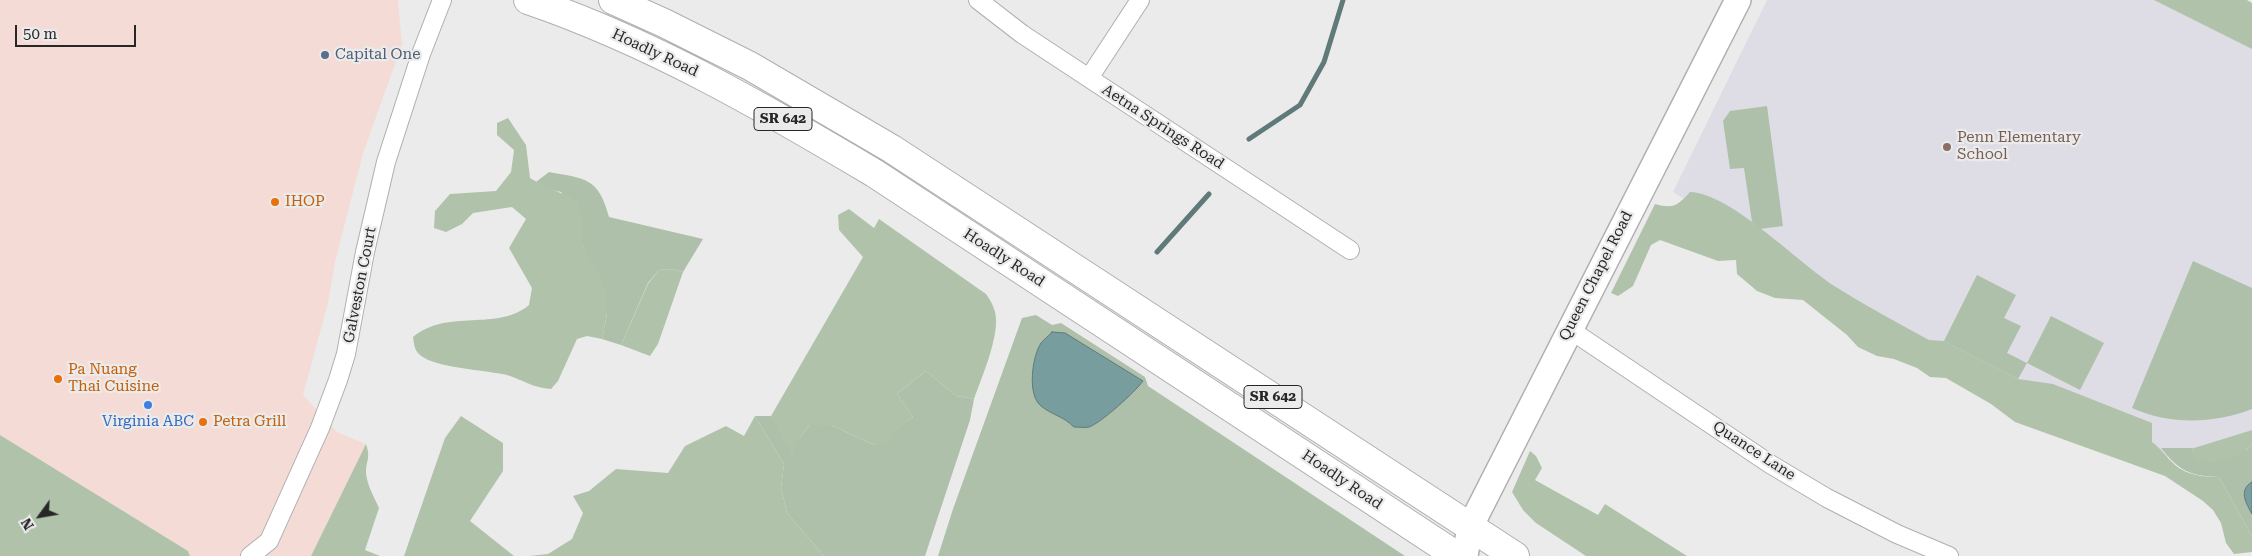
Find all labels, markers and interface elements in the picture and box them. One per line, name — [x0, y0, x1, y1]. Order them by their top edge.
scale bar — [18, 15, 139, 47]
text: 50 m — [23, 25, 57, 43]
street label: Hoadly Road — [609, 25, 701, 81]
place label: Capital One — [335, 46, 420, 64]
marker: Capital One — [319, 49, 331, 61]
street label: Aetna Springs Road — [1099, 81, 1227, 173]
road number: SR 642 — [754, 108, 812, 130]
place label: Penn Elementary School — [1957, 129, 2081, 164]
marker: Penn Elementary School — [1941, 141, 1953, 153]
place label: IHOP — [285, 193, 325, 211]
marker: IHOP — [269, 196, 281, 208]
street label: Queen Chapel Road — [1556, 208, 1636, 344]
street label: Galveston Court — [340, 225, 380, 345]
street label: Hoadly Road — [960, 225, 1048, 291]
place label: Pa Nuang Thai Cuisine — [68, 361, 159, 396]
marker: Pa Nuang Thai Cuisine — [52, 373, 64, 385]
road number: SR 642 — [1244, 386, 1302, 408]
marker: Virginia ABC — [142, 399, 154, 411]
place label: Virginia ABC — [102, 413, 194, 431]
place label: Petra Grill — [213, 413, 286, 431]
marker: Petra Grill — [197, 416, 209, 428]
street label: Quance Lane — [1709, 418, 1799, 484]
street label: Hoadly Road — [1298, 446, 1386, 514]
north arrow — [15, 491, 65, 541]
text: N — [18, 515, 37, 533]

